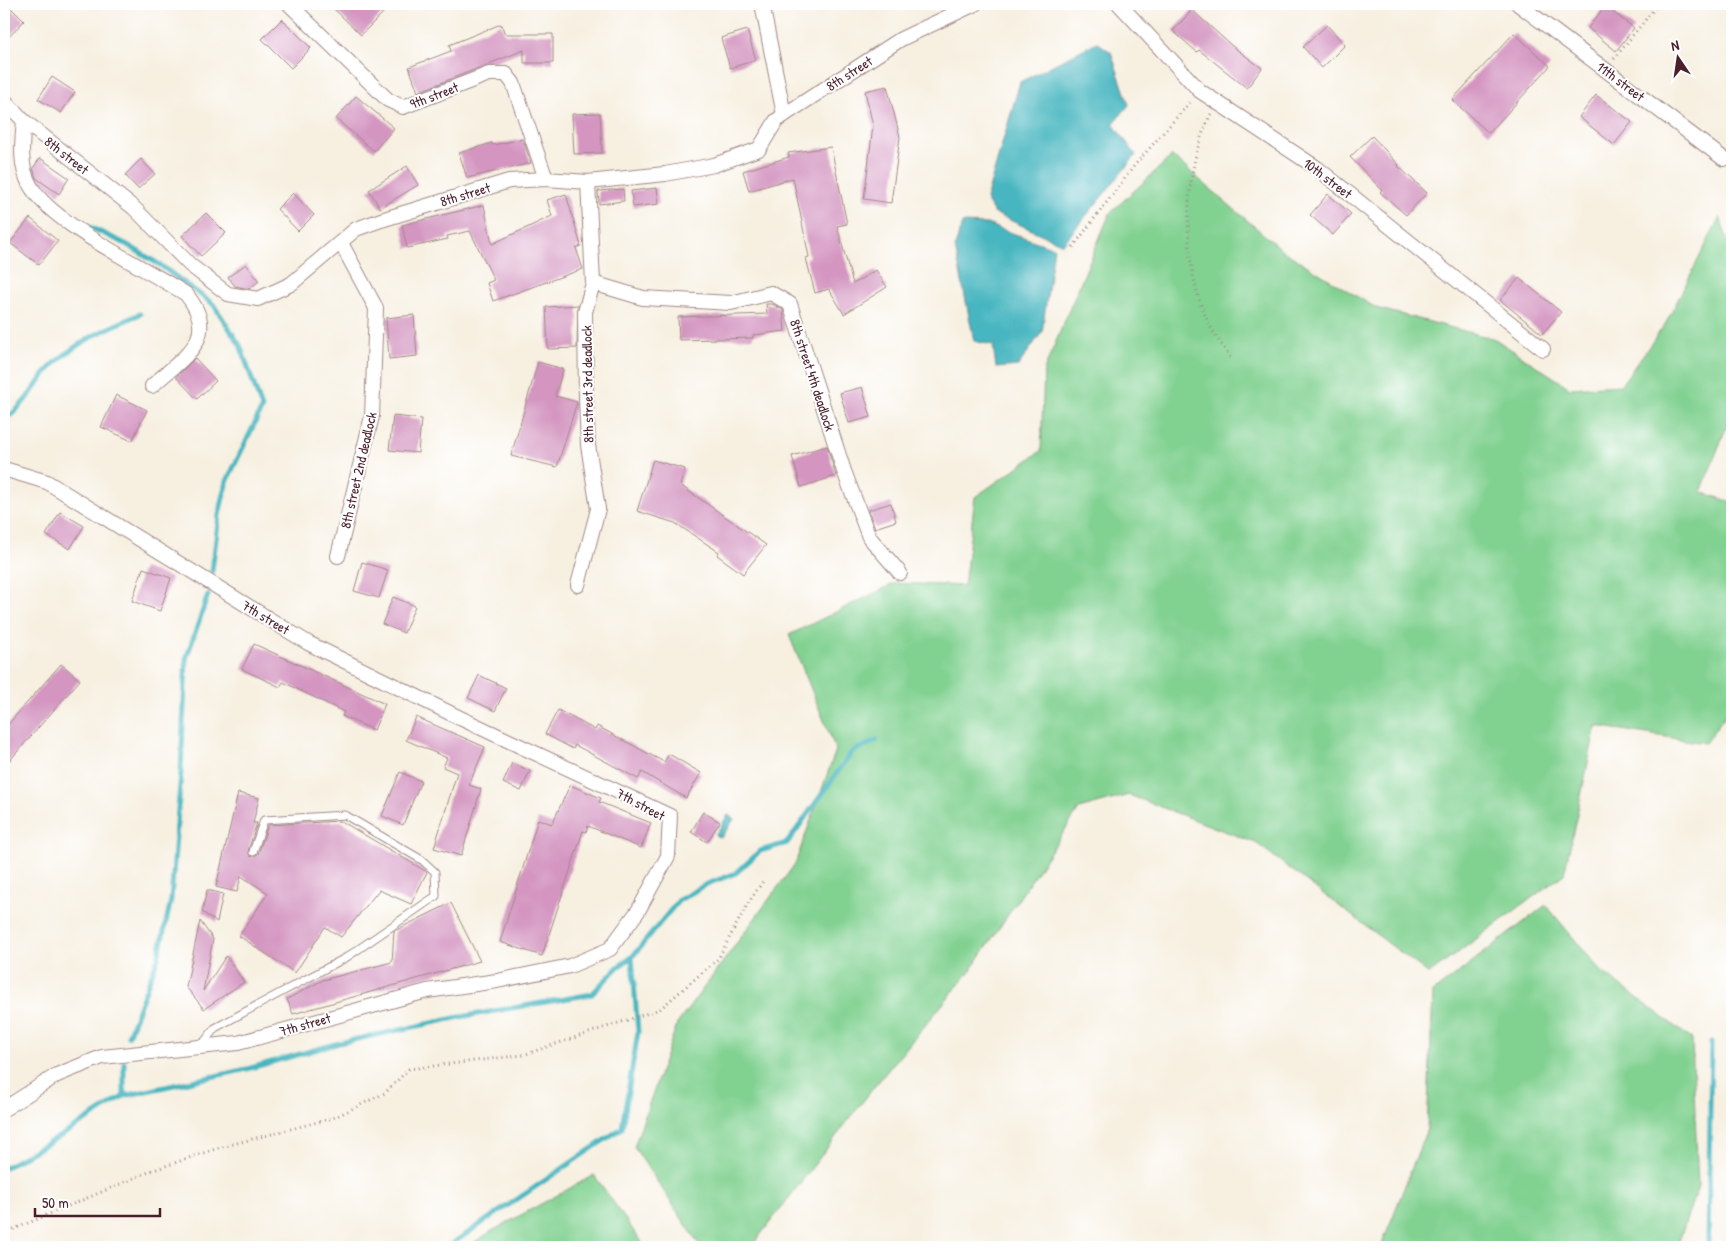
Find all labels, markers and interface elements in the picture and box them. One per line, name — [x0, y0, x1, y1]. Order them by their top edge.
north arrow — [1654, 32, 1704, 82]
text: N — [1669, 35, 1681, 55]
street label: 8th street — [822, 51, 876, 95]
street label: 11th street — [1593, 57, 1649, 105]
street label: 9th street — [407, 77, 461, 113]
street label: 8th street — [41, 132, 93, 178]
street label: 10th street — [1300, 153, 1357, 203]
street label: 8th street — [438, 177, 493, 211]
street label: 8th street 4th deadlock — [786, 317, 840, 434]
street label: 8th street 3rd deadlock — [576, 325, 598, 443]
street label: 8th street 2nd deadlock — [335, 410, 381, 530]
street label: 7th street — [239, 595, 294, 639]
street label: 7th street — [613, 783, 669, 825]
street label: 7th street — [277, 1008, 333, 1040]
scale bar — [35, 1186, 160, 1218]
text: 50 m — [42, 1192, 69, 1213]

